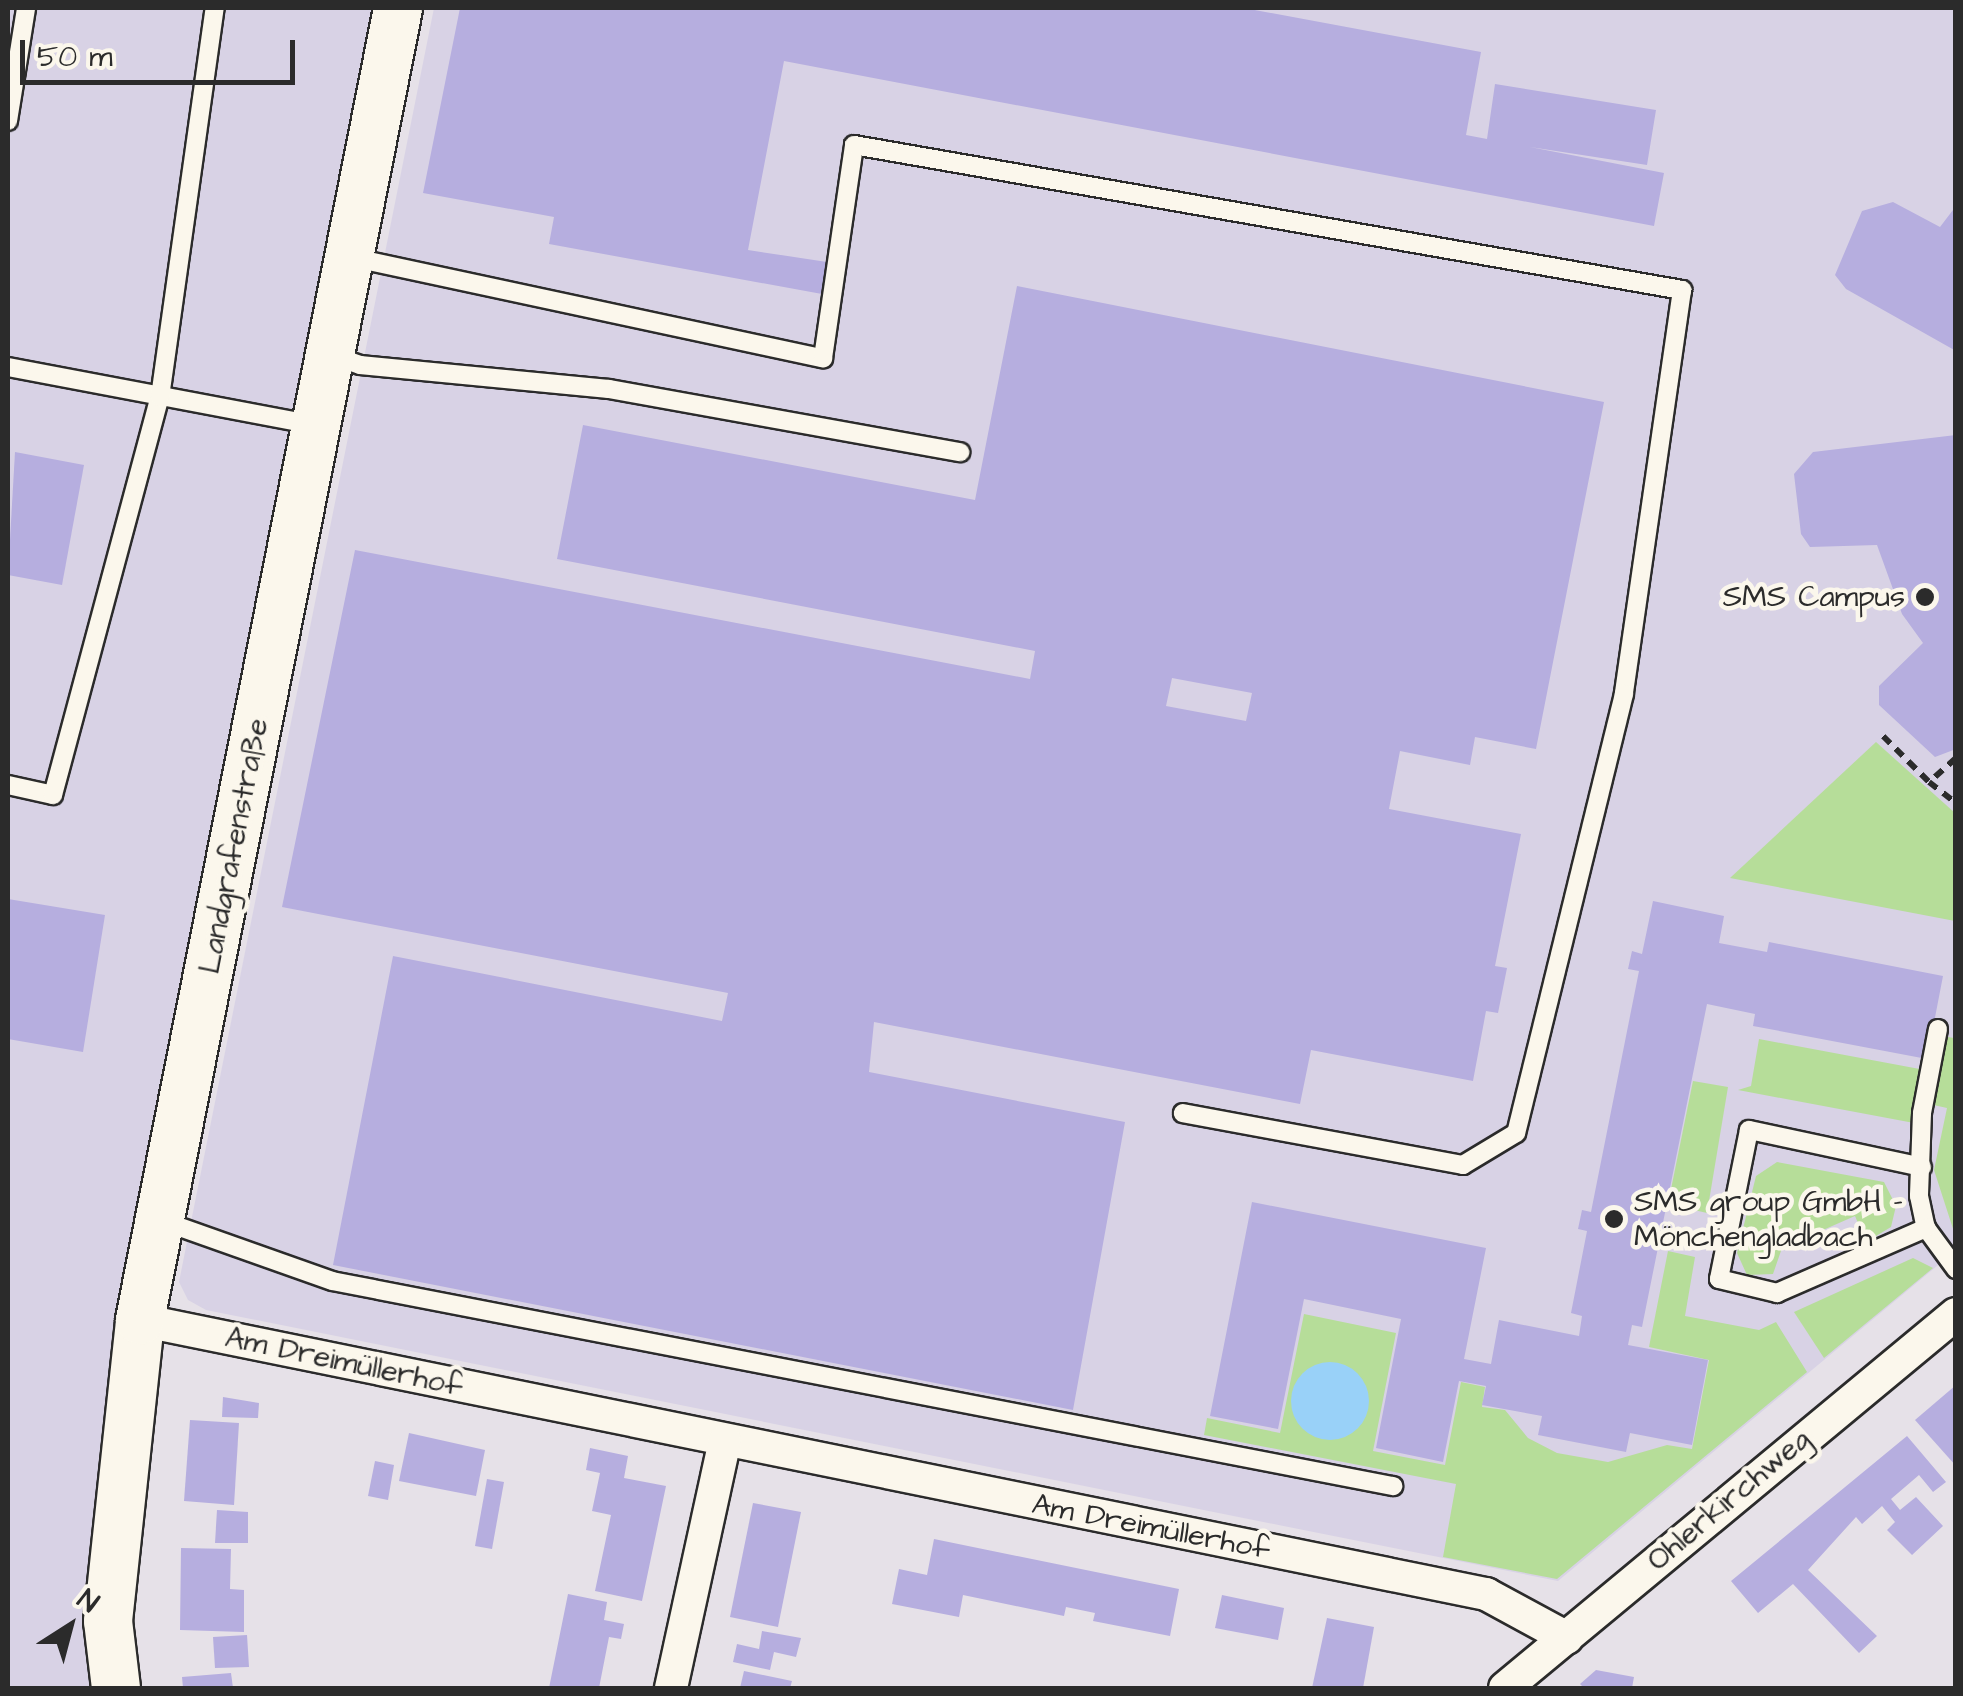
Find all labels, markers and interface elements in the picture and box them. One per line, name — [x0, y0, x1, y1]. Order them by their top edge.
scale bar — [25, 20, 300, 82]
text: 50 m — [37, 36, 113, 78]
place label: SMS Campus — [1723, 579, 1905, 615]
marker: SMS Campus — [1914, 586, 1936, 608]
street label: Landgrafenstraße — [192, 715, 276, 977]
place label: SMS group GmbH - Mönchengladbach — [1634, 1184, 1903, 1254]
marker: SMS group GmbH - Mönchengladbach — [1603, 1208, 1625, 1230]
street label: Am Dreimüllerhof — [222, 1319, 466, 1405]
street label: Ohlerkirchweg — [1640, 1421, 1818, 1579]
street label: Am Dreimüllerhof — [1029, 1486, 1273, 1568]
north arrow — [20, 1576, 120, 1676]
text: N — [69, 1580, 106, 1622]

